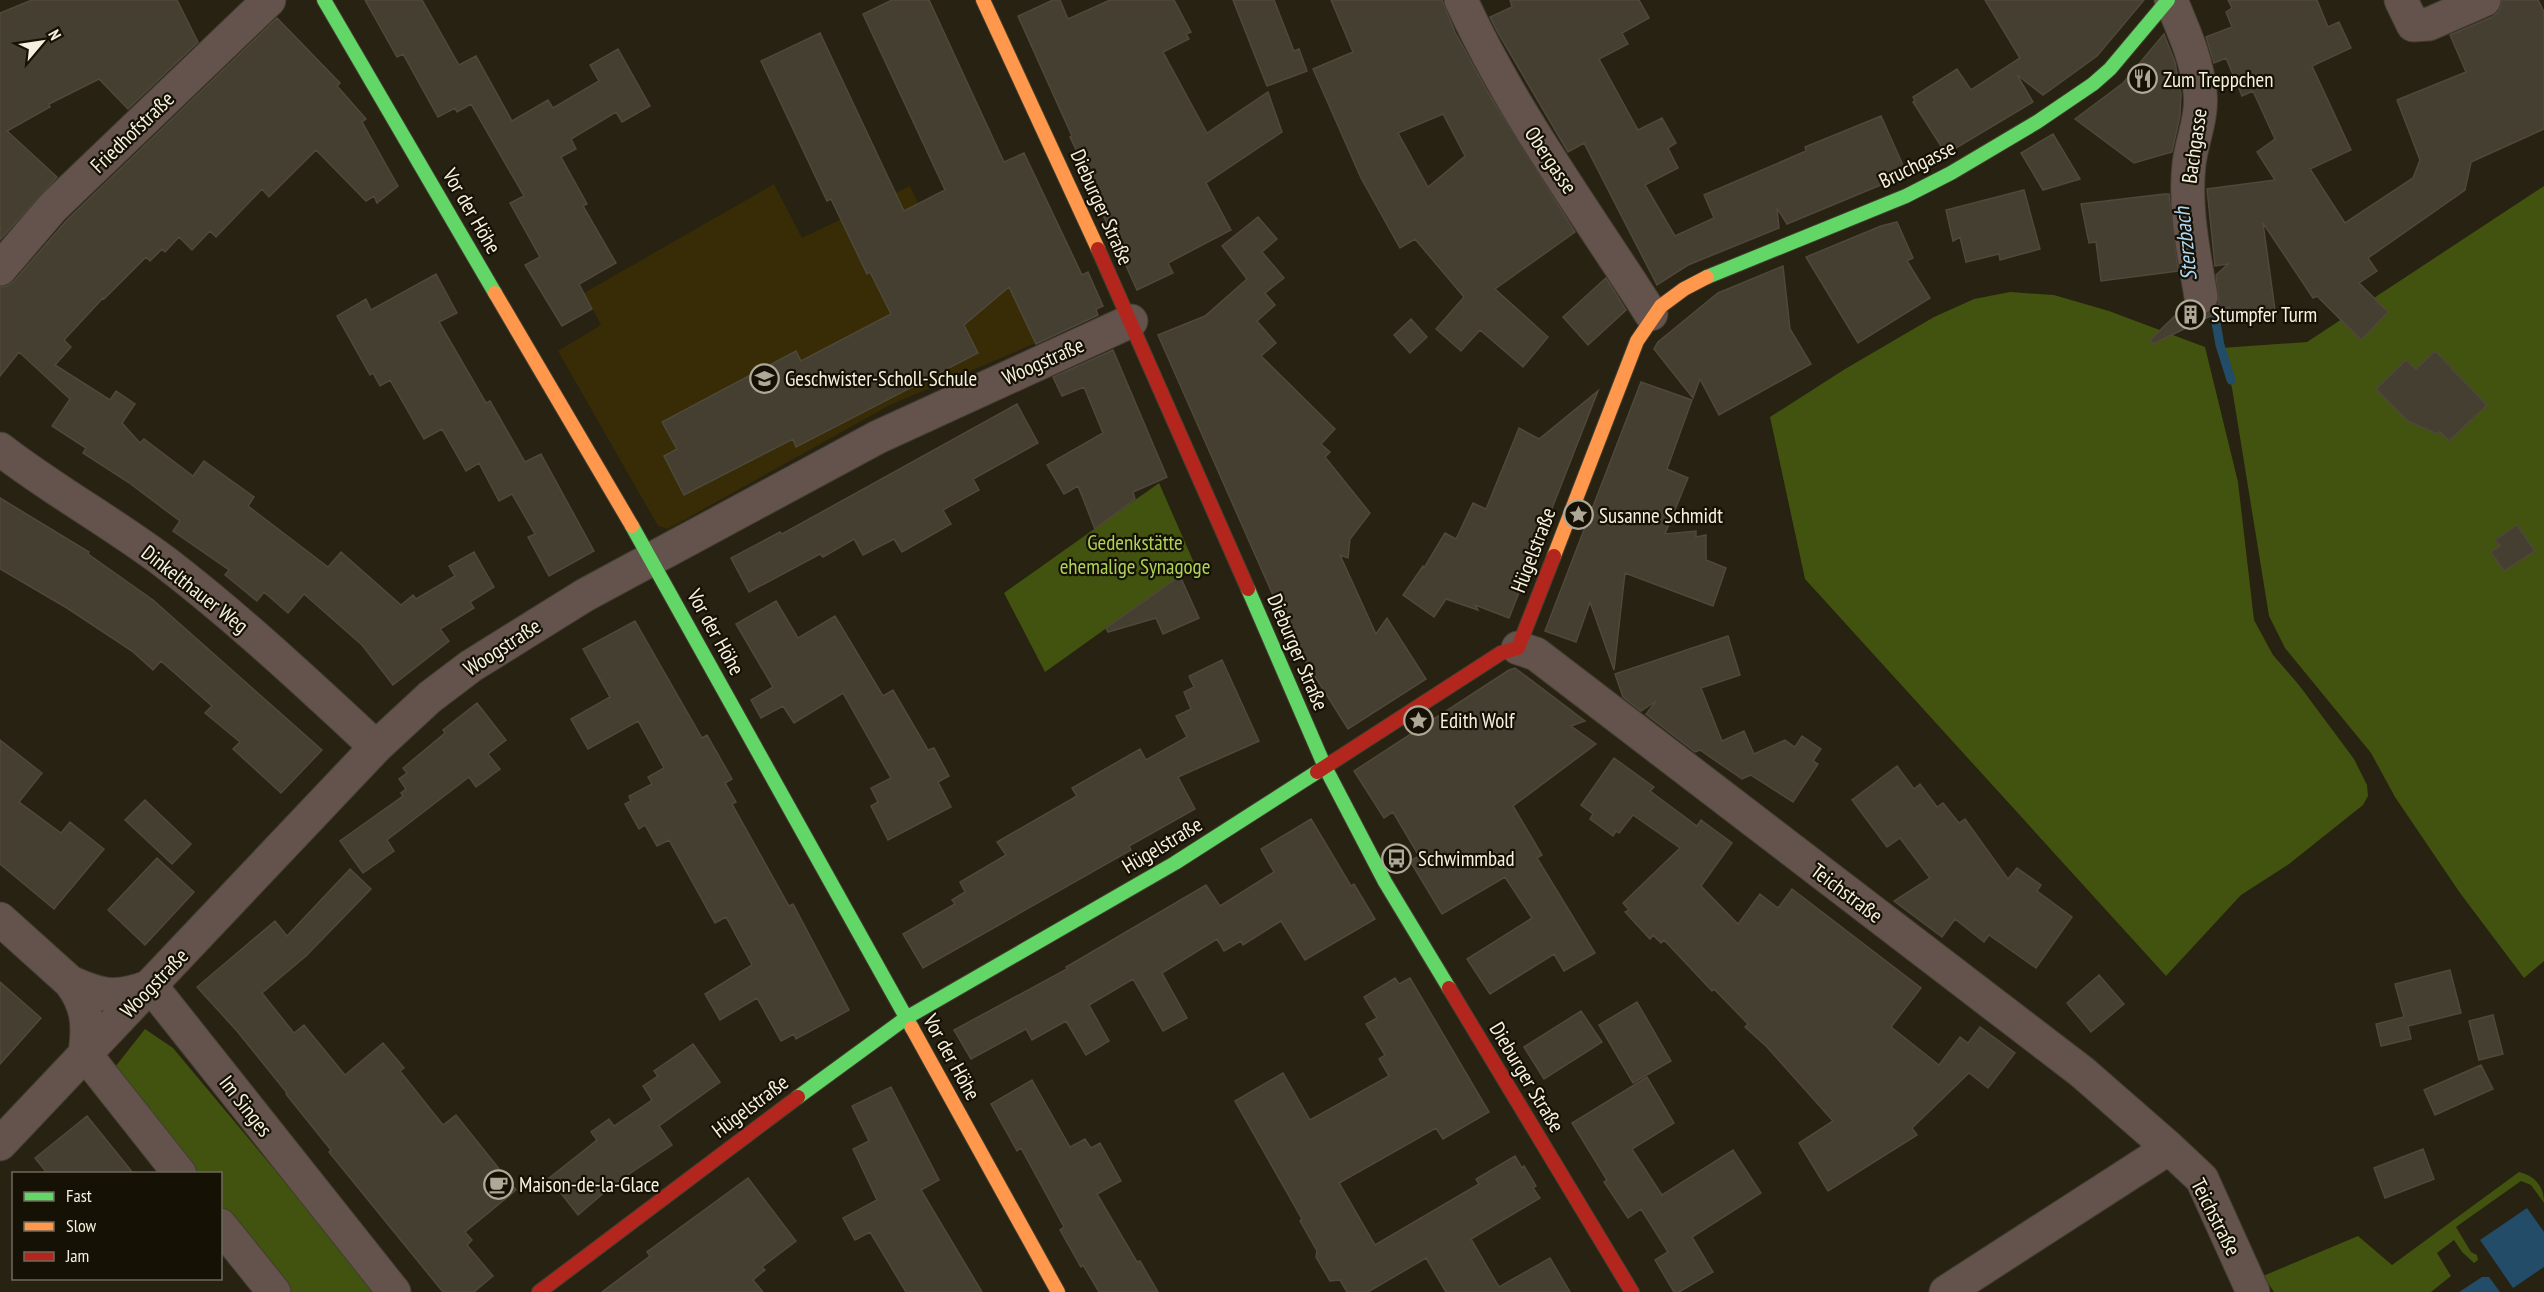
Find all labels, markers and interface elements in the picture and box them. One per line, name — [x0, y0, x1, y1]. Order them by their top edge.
north arrow — [12, 12, 72, 72]
text: N — [44, 26, 66, 43]
restaurant icon: Zum Treppchen — [2126, 63, 2158, 95]
place label: Zum Treppchen — [2163, 66, 2273, 93]
street label: Friedhofstraße — [84, 85, 180, 179]
street label: Bachgasse — [2175, 107, 2213, 185]
street label: Obergasse — [1519, 121, 1583, 199]
street label: Bruchgasse — [1874, 134, 1960, 194]
street label: Dieburger Straße — [1064, 145, 1140, 269]
street label: Vor der Höhe — [436, 163, 507, 259]
water label: Sterzbach — [2167, 204, 2203, 282]
building icon: Stumpfer Turm — [2174, 298, 2206, 330]
place label: Stumpfer Turm — [2211, 301, 2317, 328]
street label: Woogstraße — [998, 331, 1088, 391]
school or university icon: Geschwister-Scholl-Schule — [748, 362, 780, 394]
place label: Geschwister-Scholl-Schule — [785, 365, 977, 392]
place icon: Susanne Schmidt — [1562, 499, 1594, 531]
place label: Susanne Schmidt — [1599, 502, 1723, 529]
street label: Hügelstraße — [1504, 504, 1562, 596]
park label: Gedenkstätte ehemalige Synagoge — [1060, 529, 1210, 580]
street label: Dinkelthauer Weg — [136, 539, 254, 639]
street label: Vor der Höhe — [681, 583, 751, 680]
street label: Dieburger Straße — [1261, 590, 1335, 714]
street label: Woogstraße — [458, 612, 546, 682]
place icon: Edith Wolf — [1403, 704, 1435, 736]
place label: Edith Wolf — [1440, 707, 1515, 734]
street label: Hügelstraße — [1117, 811, 1207, 879]
bus stop icon: Schwimmbad — [1381, 842, 1413, 874]
place label: Schwimmbad — [1418, 845, 1515, 872]
street label: Teichstraße — [1806, 857, 1888, 929]
street label: Woogstraße — [114, 942, 194, 1024]
street label: Vor der Höhe — [917, 1008, 987, 1105]
street label: Dieburger Straße — [1483, 1017, 1571, 1137]
street label: Hügelstraße — [706, 1068, 794, 1144]
street label: Im Singes — [214, 1070, 278, 1142]
cafe icon: Maison-de-la-Glace — [482, 1168, 514, 1200]
place label: Maison-de-la-Glace — [519, 1171, 660, 1198]
legend — [12, 1172, 222, 1280]
street label: Teichstraße — [2185, 1174, 2247, 1260]
text: Fast — [66, 1184, 92, 1207]
text: Slow — [66, 1214, 97, 1237]
text: Jam — [65, 1244, 89, 1267]

